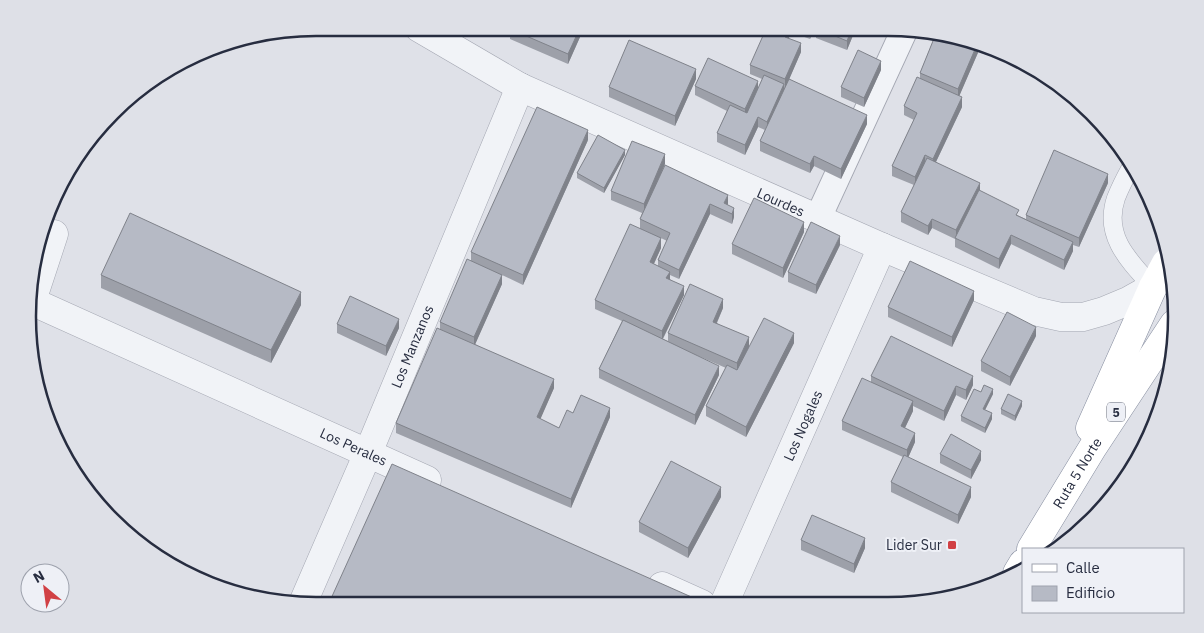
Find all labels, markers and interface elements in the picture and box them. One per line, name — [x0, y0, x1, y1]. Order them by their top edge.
street label: Lourdes — [754, 184, 808, 221]
street label: Los Manzanos — [387, 302, 438, 391]
street label: Los Nogales — [779, 387, 827, 464]
road number: 5 — [1107, 402, 1125, 422]
street label: Los Perales — [317, 424, 390, 470]
street label: Ruta 5 Norte — [1049, 434, 1106, 512]
place label: Lider Sur — [886, 536, 942, 554]
marker: Lider Sur — [946, 539, 958, 551]
legend — [1022, 548, 1184, 613]
text: Calle — [1066, 558, 1100, 577]
north arrow — [20, 563, 70, 613]
text: N — [30, 566, 47, 587]
text: Edificio — [1066, 583, 1115, 602]

